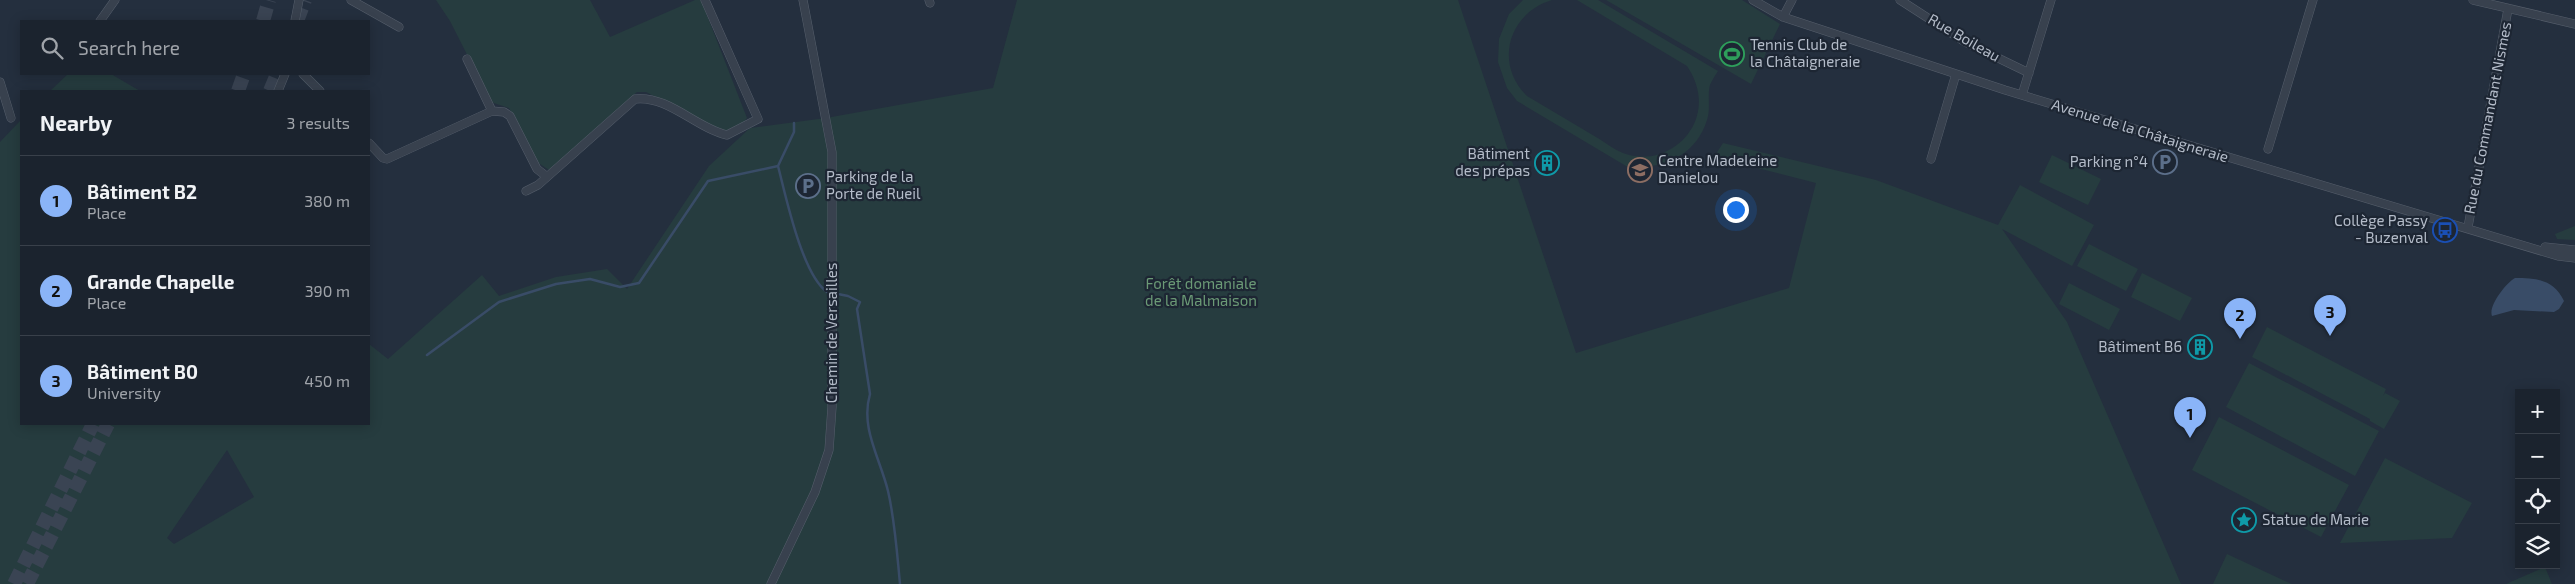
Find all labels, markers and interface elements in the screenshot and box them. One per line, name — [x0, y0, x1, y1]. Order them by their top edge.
street label: Rue Boileau — [1925, 9, 2004, 65]
search box — [20, 20, 370, 75]
street label: Rue du Commandant Nismes — [2460, 20, 2514, 215]
icon: search — [38, 34, 66, 62]
place label: Tennis Club de la Châtaigneraie — [1750, 35, 1860, 70]
text: Search here — [78, 36, 180, 59]
sports icon: Tennis Club de la Châtaigneraie — [1719, 41, 1745, 67]
street label: Avenue de la Châtaigneraie — [2050, 95, 2231, 166]
text: Nearby — [40, 110, 112, 135]
text: 3 results — [287, 113, 350, 132]
place label: Bâtiment des prépas — [1455, 144, 1530, 179]
parking icon: Parking n°4 — [2152, 149, 2178, 175]
building icon: Bâtiment des prépas — [1534, 150, 1560, 176]
place label: Centre Madeleine Danielou — [1658, 151, 1777, 186]
place label: Parking n°4 — [2070, 152, 2148, 170]
school or university icon: Centre Madeleine Danielou — [1627, 157, 1653, 183]
place label: Parking de la Porte de Rueil — [826, 167, 921, 202]
parking icon: Parking de la Porte de Rueil — [795, 173, 821, 199]
text: Bâtiment B2 — [87, 180, 197, 203]
text: 1 — [53, 191, 59, 210]
text: 380 m — [304, 191, 350, 210]
your location — [1723, 197, 1749, 223]
text: Place — [87, 203, 126, 222]
place label: Collège Passy - Buzenval — [2334, 211, 2429, 246]
bus stop icon: Collège Passy - Buzenval — [2432, 217, 2458, 243]
street label: Chemin de Versailles — [822, 263, 840, 403]
text: Grande Chapelle — [87, 270, 235, 293]
park label: Forêt domaniale de la Malmaison — [1145, 274, 1257, 309]
text: 2 — [51, 281, 61, 300]
text: 390 m — [305, 281, 350, 300]
text: Place — [87, 293, 126, 312]
pin: 3 — [2314, 295, 2346, 336]
pin: 2 — [2224, 298, 2256, 339]
building icon: Bâtiment B6 — [2187, 334, 2213, 360]
place label: Bâtiment B6 — [2098, 337, 2182, 355]
text: Bâtiment B0 — [87, 360, 198, 383]
text: 3 — [51, 371, 61, 390]
text: 450 m — [304, 371, 350, 390]
text: University — [87, 383, 161, 402]
map controls — [2515, 389, 2560, 569]
button: + — [2515, 389, 2560, 434]
pin: 1 — [2174, 397, 2206, 438]
button: − — [2515, 434, 2560, 479]
button: locate — [2515, 479, 2560, 524]
place icon: Statue de Marie — [2231, 507, 2257, 533]
place label: Statue de Marie — [2262, 510, 2369, 528]
button: layers — [2515, 524, 2560, 569]

